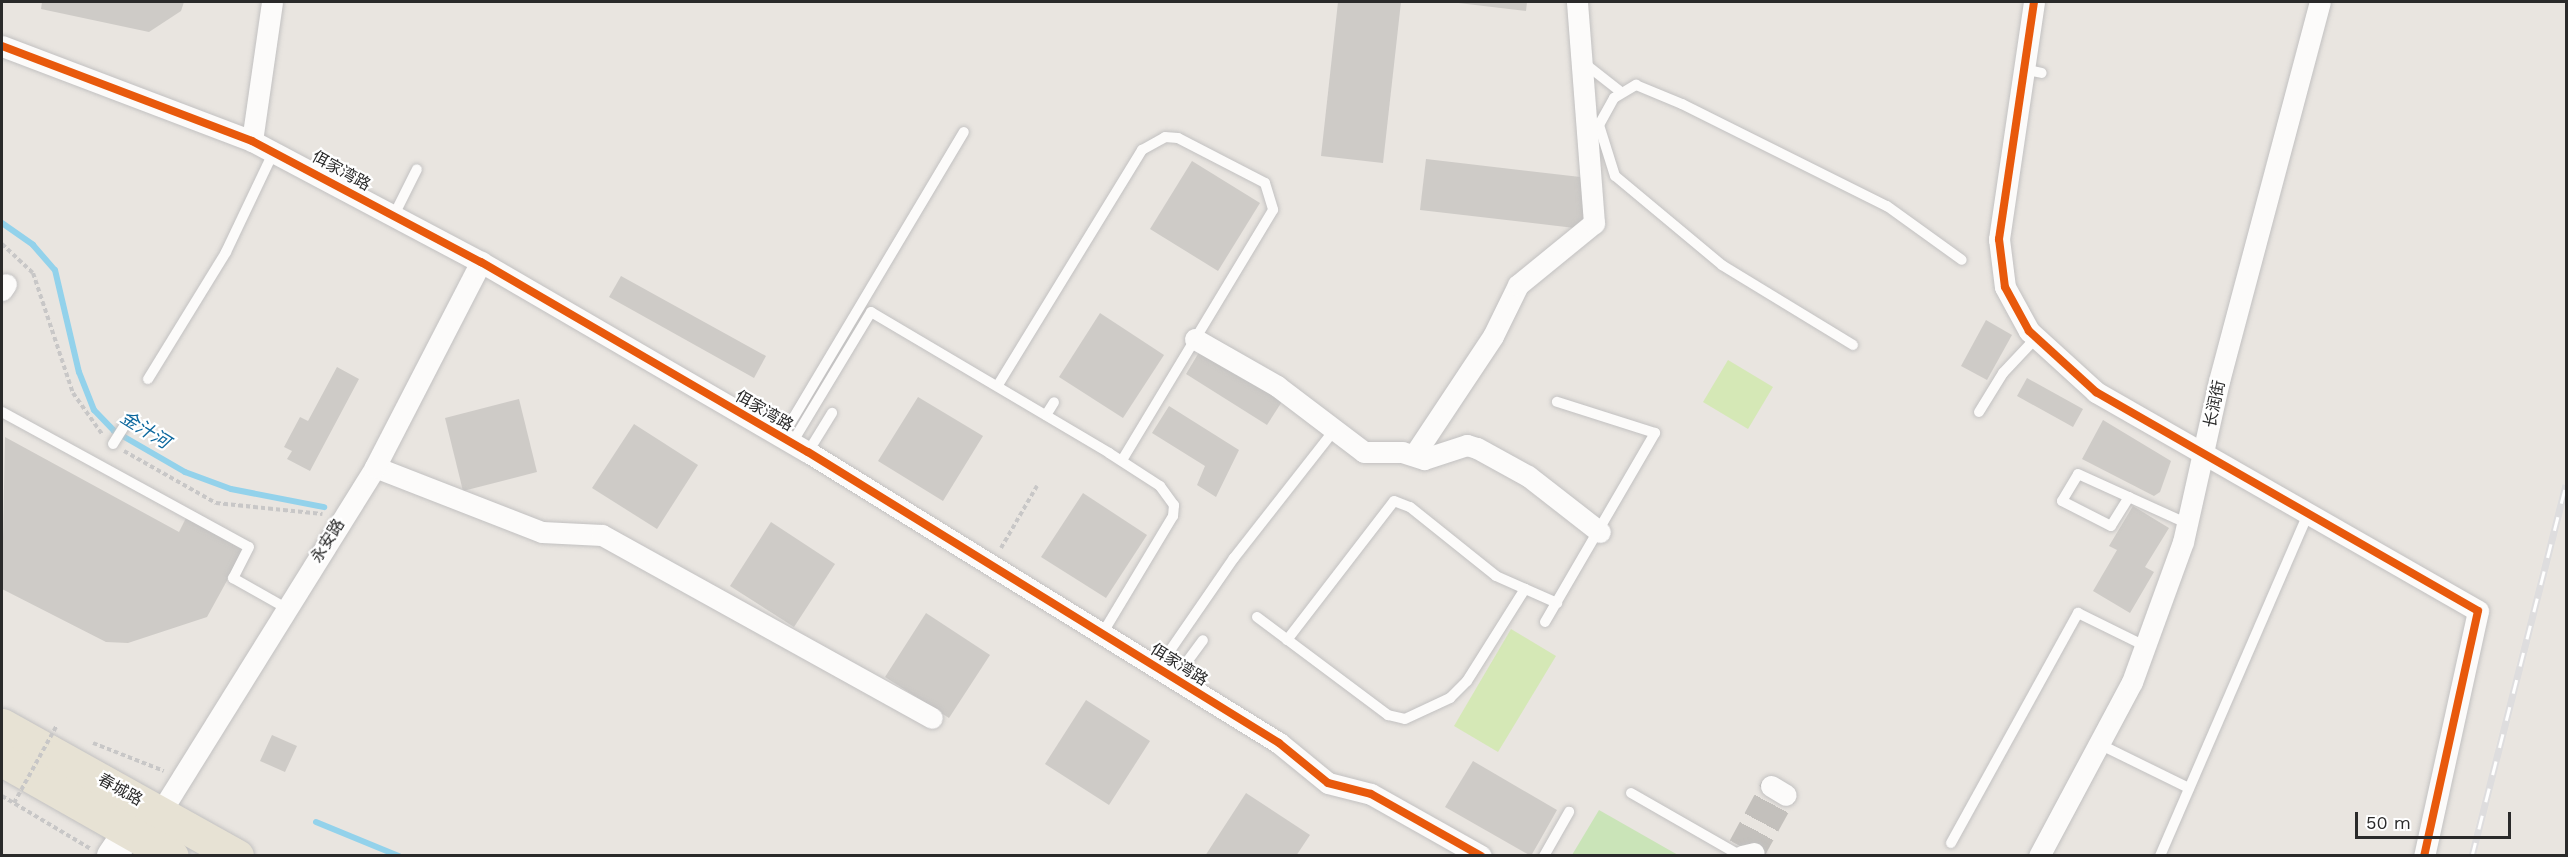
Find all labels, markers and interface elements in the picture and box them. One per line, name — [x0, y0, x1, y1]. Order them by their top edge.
street label: 佴家湾路 — [308, 147, 374, 195]
street label: 长润街 — [2201, 379, 2229, 429]
street label: 佴家湾路 — [731, 387, 797, 435]
water label: 金汁河 — [116, 407, 174, 453]
street label: 永安路 — [307, 516, 349, 566]
street label: 佴家湾路 — [1147, 640, 1211, 690]
street label: 春城路 — [94, 770, 146, 810]
scale bar — [2358, 800, 2514, 838]
text: 50 m — [2366, 812, 2411, 833]

